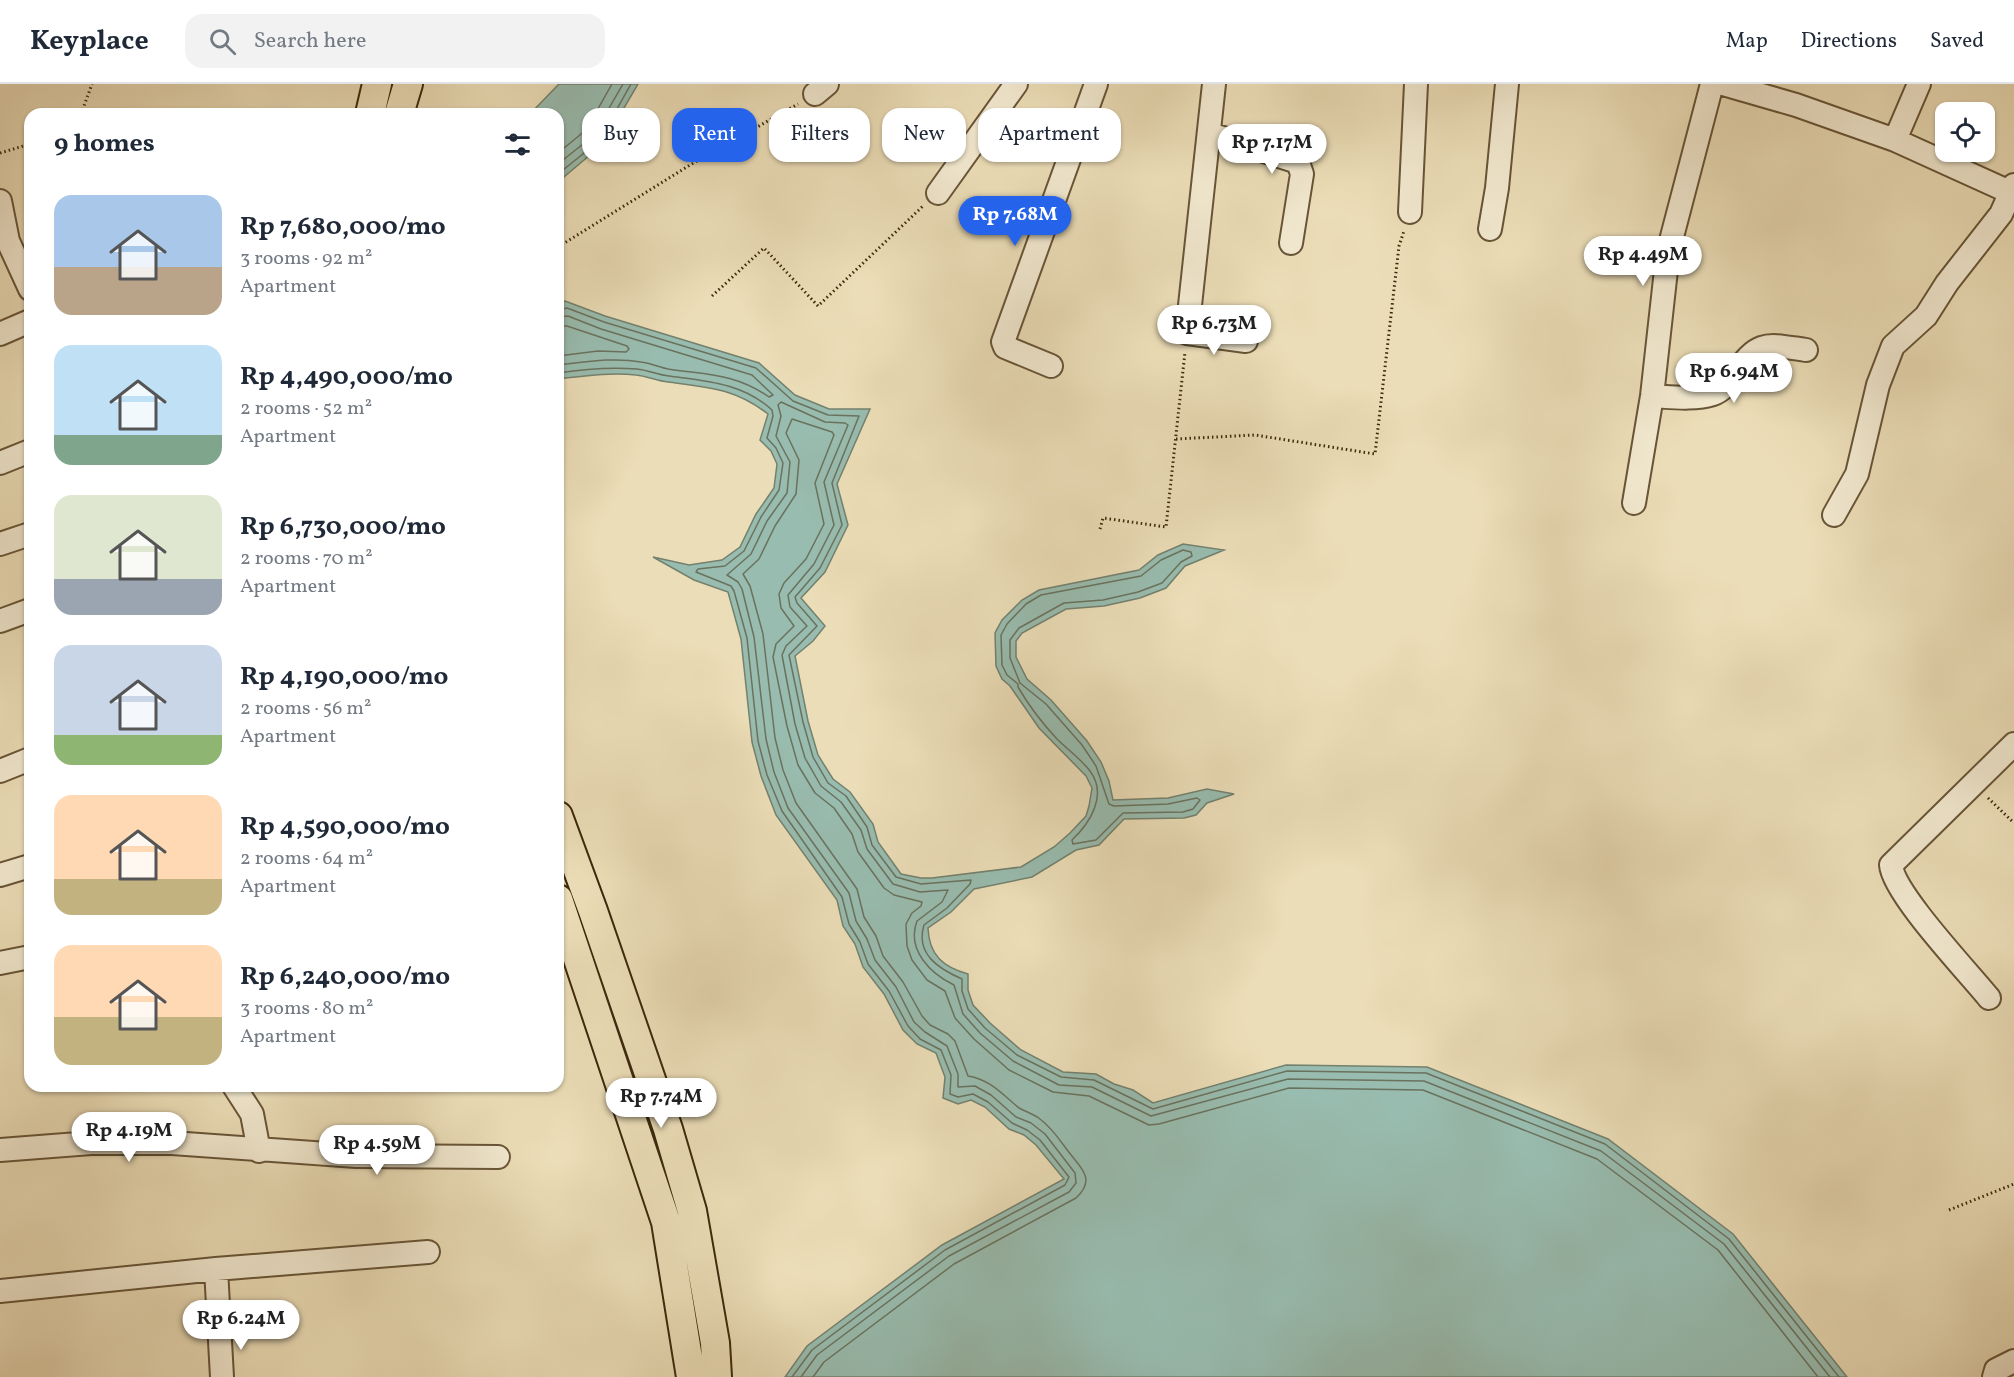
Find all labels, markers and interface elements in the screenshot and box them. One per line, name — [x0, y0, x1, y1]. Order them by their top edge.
search box — [185, 14, 605, 68]
text: Keyplace — [30, 22, 149, 61]
icon: search — [206, 25, 239, 58]
text: Search here — [254, 26, 366, 57]
text: Map — [1726, 27, 1768, 56]
text: Directions — [1801, 27, 1897, 56]
text: Saved — [1930, 27, 1984, 56]
map controls — [1935, 102, 1995, 162]
button: locate — [1935, 102, 1995, 162]
chip: Buy — [582, 108, 660, 162]
chip: Rent — [672, 108, 757, 162]
chip: Filters — [769, 108, 870, 162]
chip: New — [882, 108, 966, 162]
chip: Apartment — [978, 108, 1121, 162]
pin: Rp 7.17M — [1210, 124, 1334, 175]
text: 9 homes — [54, 126, 155, 162]
icon: filters — [501, 128, 534, 161]
text: Rp 7.17M — [1232, 129, 1312, 157]
pin: Rp 7.68M — [953, 196, 1077, 247]
text: Rp 7.68M — [972, 201, 1058, 229]
text: Rp 7,680,000/mo — [240, 209, 446, 245]
icon: home — [102, 219, 174, 291]
pin: Rp 4.49M — [1581, 236, 1705, 287]
text: Rp 4.49M — [1598, 241, 1688, 269]
text: 3 rooms · 92 m² — [240, 245, 372, 273]
text: Apartment — [240, 273, 336, 301]
pin: Rp 6.73M — [1152, 305, 1276, 356]
text: Rp 6.73M — [1171, 310, 1257, 338]
pin: Rp 6.94M — [1672, 353, 1796, 404]
text: Rp 6.94M — [1689, 358, 1779, 386]
text: Rp 4,490,000/mo — [240, 359, 453, 395]
icon: home — [102, 369, 174, 441]
text: 2 rooms · 52 m² — [240, 395, 372, 423]
text: Apartment — [240, 423, 336, 451]
text: Rp 6,730,000/mo — [240, 509, 446, 545]
icon: home — [102, 519, 174, 591]
text: 2 rooms · 70 m² — [240, 545, 373, 573]
text: Apartment — [240, 573, 336, 601]
text: Rp 4,190,000/mo — [240, 659, 448, 695]
icon: home — [102, 669, 174, 741]
text: 2 rooms · 56 m² — [240, 695, 371, 723]
text: Apartment — [240, 723, 336, 751]
text: Rp 4,590,000/mo — [240, 809, 450, 845]
icon: home — [102, 819, 174, 891]
text: 2 rooms · 64 m² — [240, 845, 373, 873]
text: Apartment — [240, 873, 336, 901]
text: Rp 6,240,000/mo — [240, 959, 450, 995]
icon: home — [102, 969, 174, 1041]
text: 3 rooms · 80 m² — [240, 995, 373, 1023]
text: Apartment — [240, 1023, 336, 1051]
pin: Rp 7.74M — [599, 1078, 723, 1129]
text: Rp 7.74M — [620, 1083, 702, 1111]
pin: Rp 4.19M — [67, 1112, 191, 1163]
text: Rp 4.19M — [86, 1117, 172, 1145]
pin: Rp 4.59M — [315, 1125, 439, 1176]
text: Rp 4.59M — [333, 1130, 421, 1158]
pin: Rp 6.24M — [179, 1300, 303, 1351]
text: Rp 6.24M — [197, 1305, 285, 1333]

